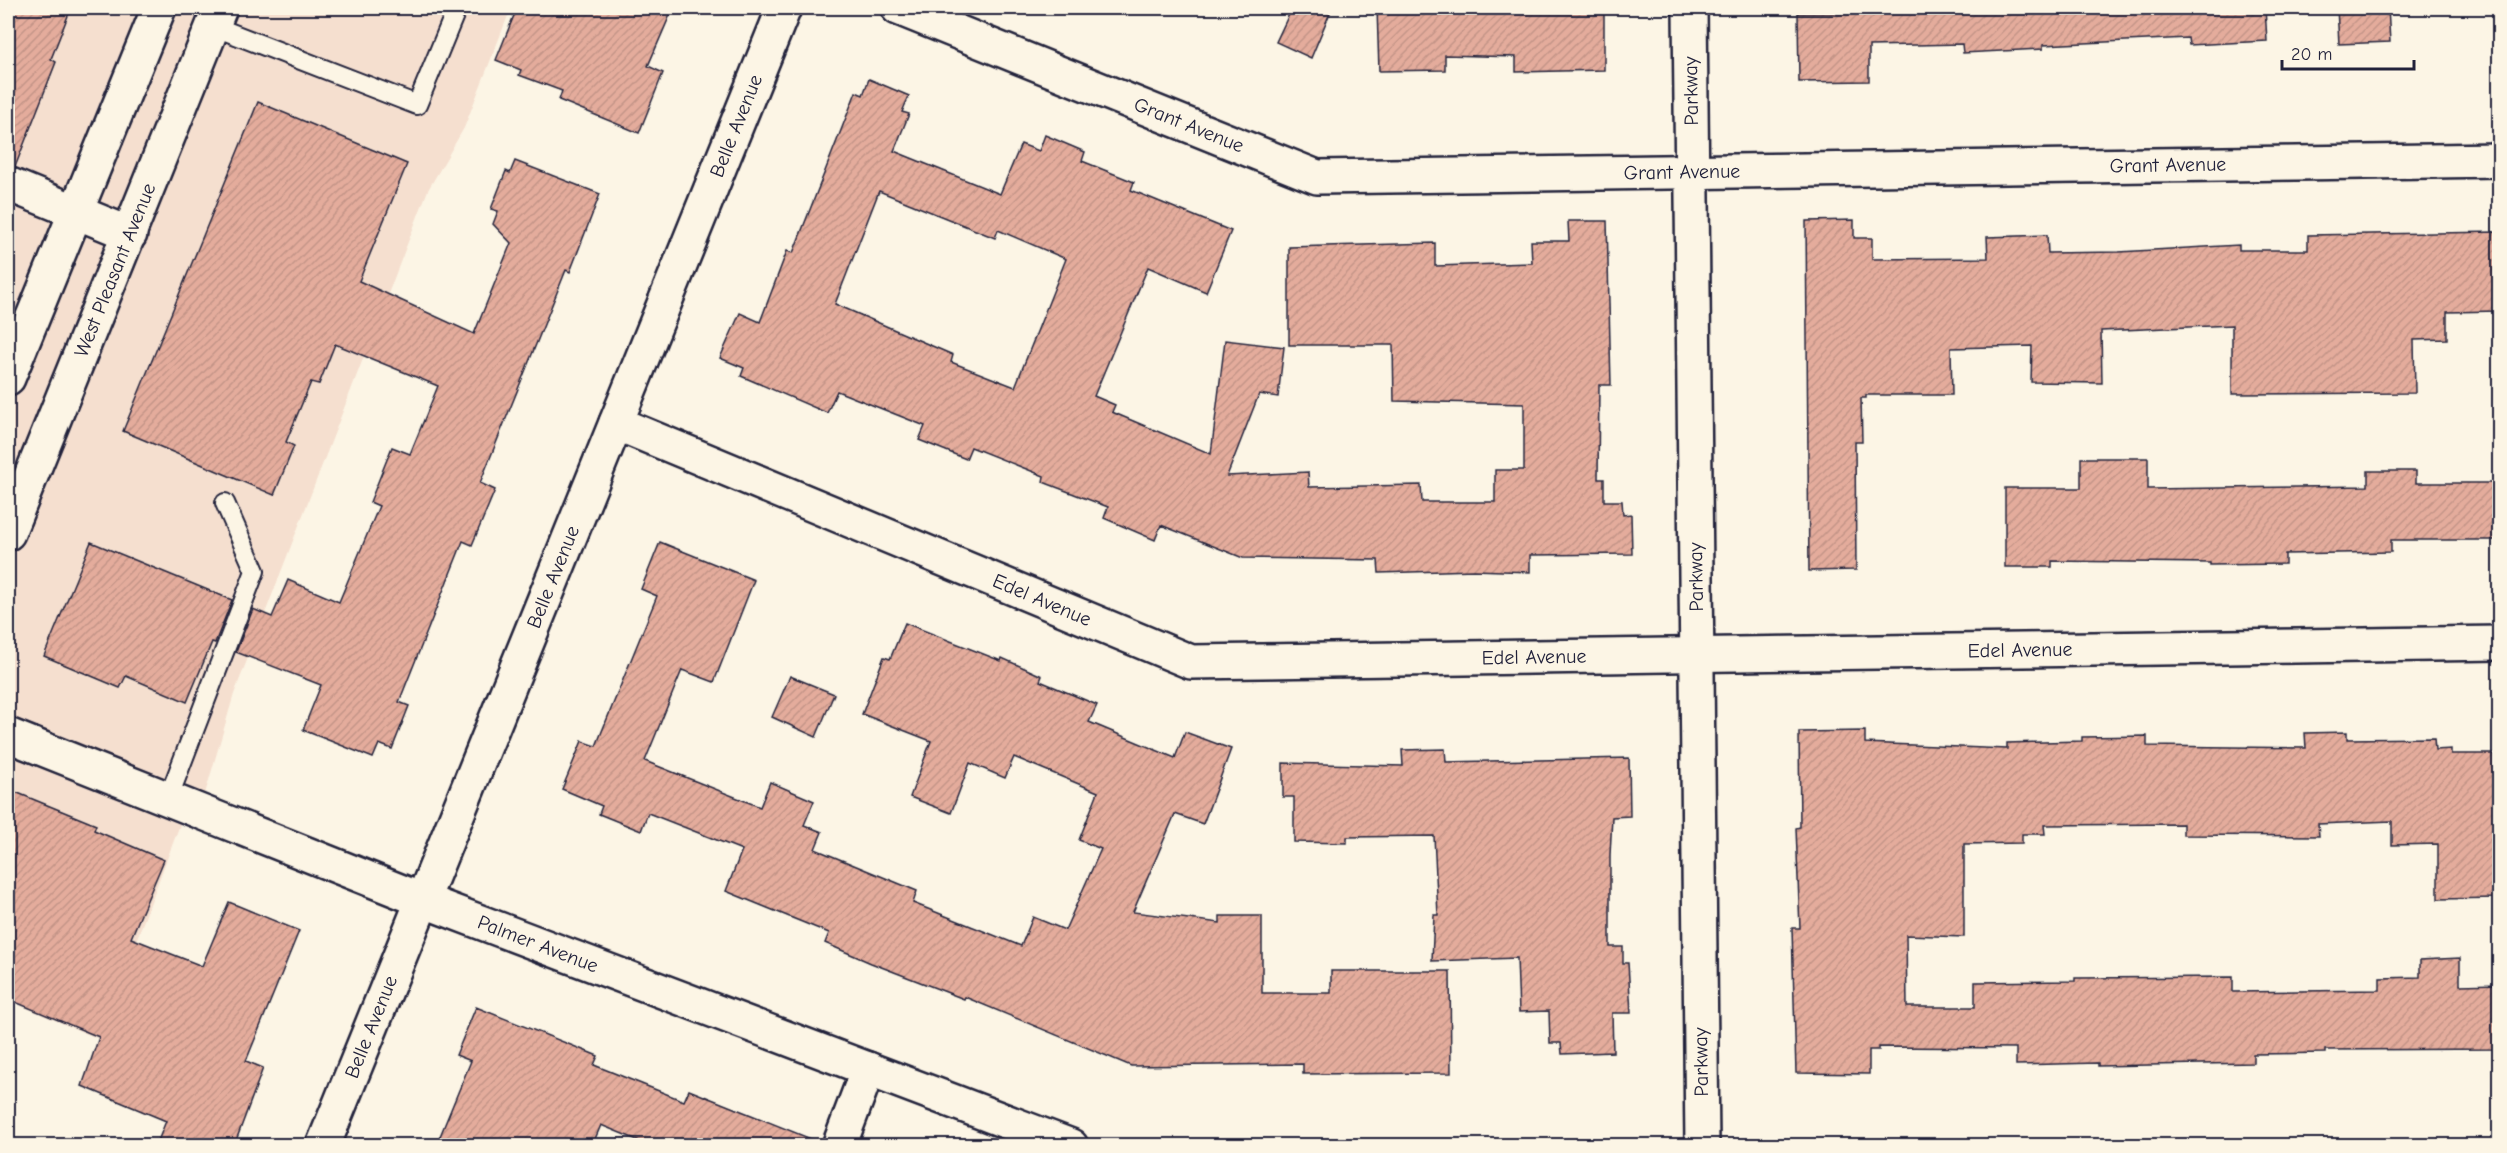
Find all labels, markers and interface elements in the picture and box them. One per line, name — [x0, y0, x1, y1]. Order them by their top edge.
scale bar — [2282, 33, 2414, 71]
text: 20 m — [2291, 44, 2332, 65]
street label: Parkway — [1679, 56, 1703, 126]
street label: Belle Avenue — [705, 71, 767, 181]
street label: Grant Avenue — [1131, 93, 1247, 157]
street label: Grant Avenue — [2110, 152, 2226, 178]
street label: Grant Avenue — [1624, 159, 1740, 185]
street label: West Pleasant Avenue — [70, 180, 160, 360]
street label: Belle Avenue — [522, 522, 584, 632]
street label: Parkway — [1684, 542, 1708, 612]
street label: Edel Avenue — [989, 569, 1095, 631]
street label: Edel Avenue — [1967, 638, 2073, 662]
street label: Edel Avenue — [1481, 645, 1587, 669]
street label: Palmer Avenue — [475, 910, 601, 978]
street label: Belle Avenue — [340, 972, 402, 1082]
street label: Parkway — [1689, 1027, 1713, 1097]

